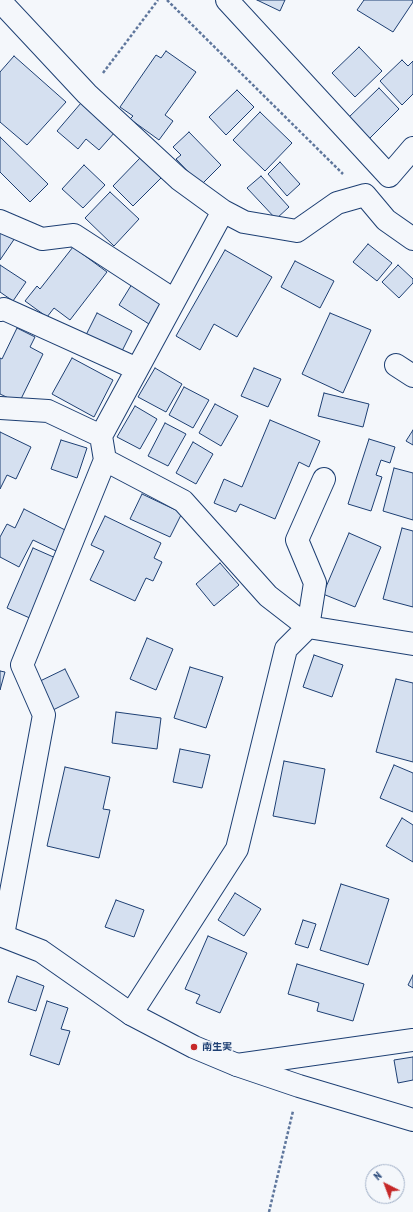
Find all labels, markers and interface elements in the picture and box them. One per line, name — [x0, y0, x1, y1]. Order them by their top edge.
place label: 南生実 — [202, 1041, 232, 1053]
marker: 南生実 — [189, 1042, 199, 1052]
north arrow — [365, 1164, 405, 1204]
text: N — [371, 1169, 385, 1183]

